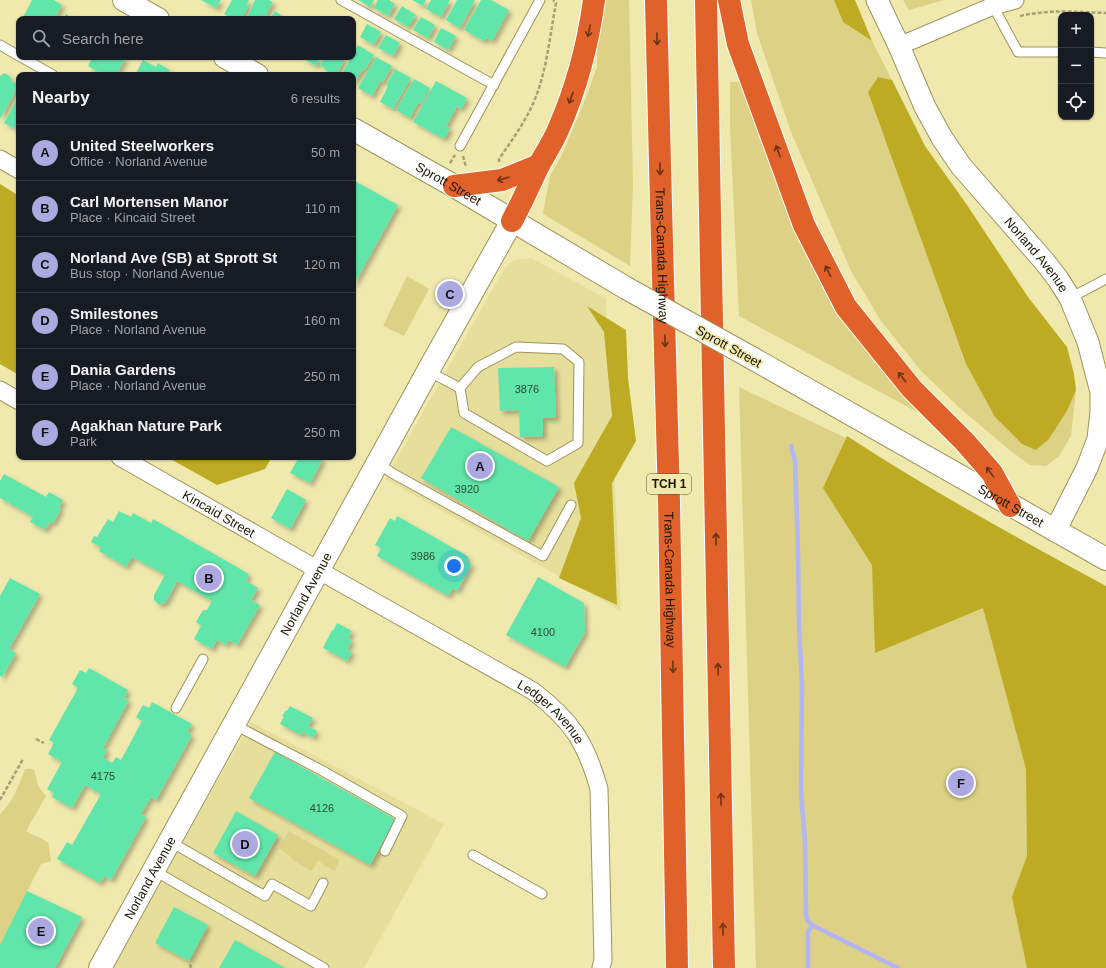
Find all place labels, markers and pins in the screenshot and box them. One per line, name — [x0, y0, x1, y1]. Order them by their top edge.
pin: C — [437, 279, 463, 309]
pin: A — [467, 451, 493, 481]
pin: B — [196, 563, 222, 593]
pin: F — [948, 768, 974, 798]
pin: D — [232, 829, 258, 859]
pin: E — [28, 916, 54, 946]

